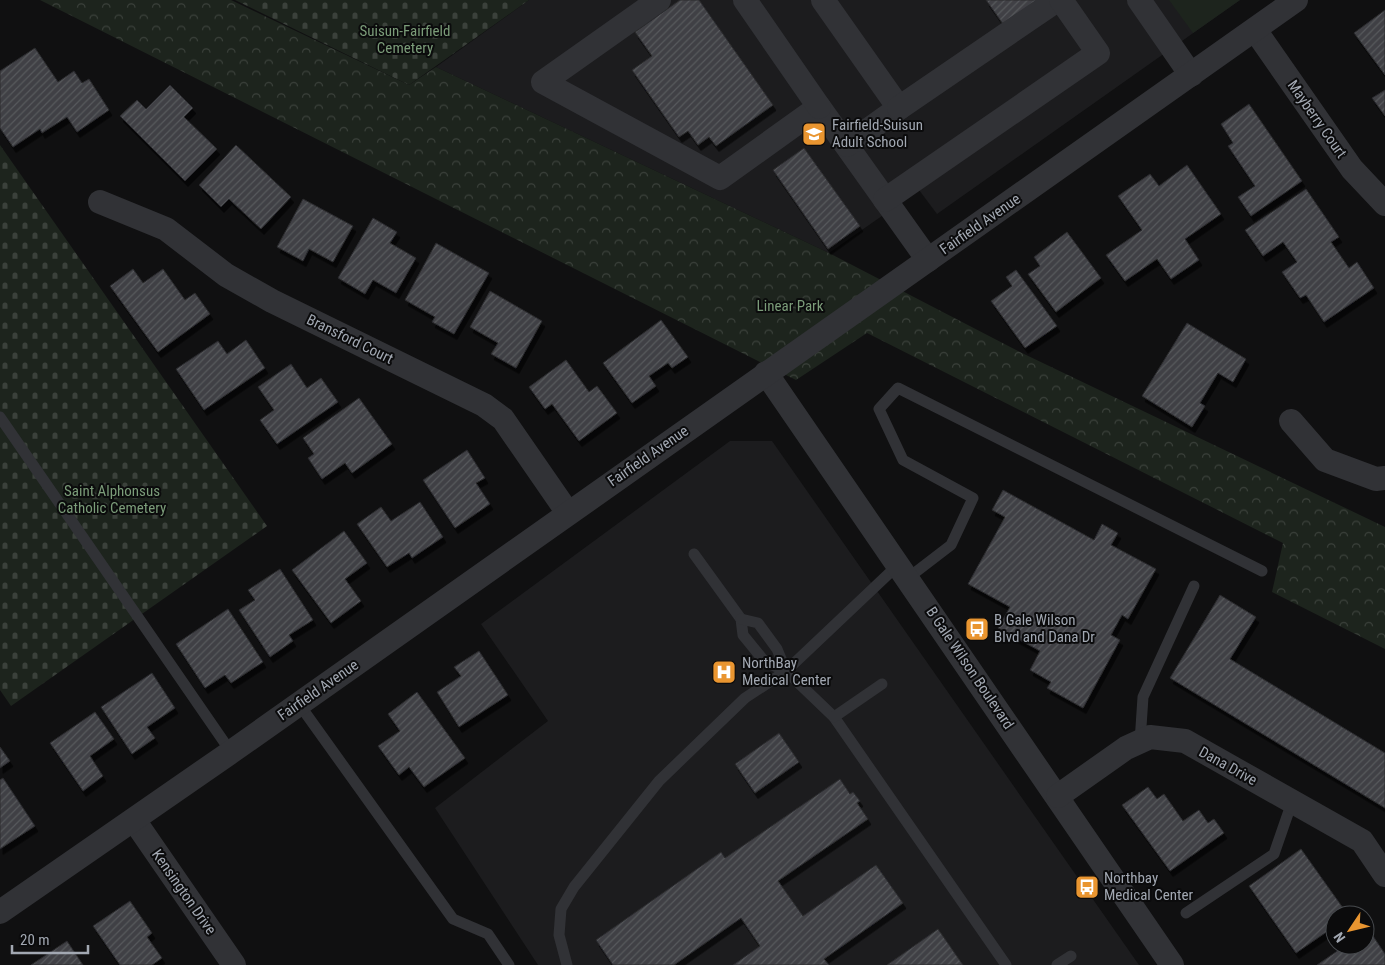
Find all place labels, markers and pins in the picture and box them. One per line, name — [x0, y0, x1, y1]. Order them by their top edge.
place label: Fairfield-Suisun Adult School — [832, 116, 923, 151]
school or university icon: Fairfield-Suisun Adult School — [801, 121, 827, 147]
place label: B Gale Wilson Blvd and Dana Dr — [994, 611, 1095, 646]
bus stop icon: B Gale Wilson Blvd and Dana Dr — [964, 616, 990, 642]
place label: NorthBay Medical Center — [742, 654, 832, 689]
hospital icon: NorthBay Medical Center — [711, 659, 737, 685]
place label: Northbay Medical Center — [1104, 869, 1194, 904]
bus stop icon: Northbay Medical Center — [1074, 874, 1100, 900]

